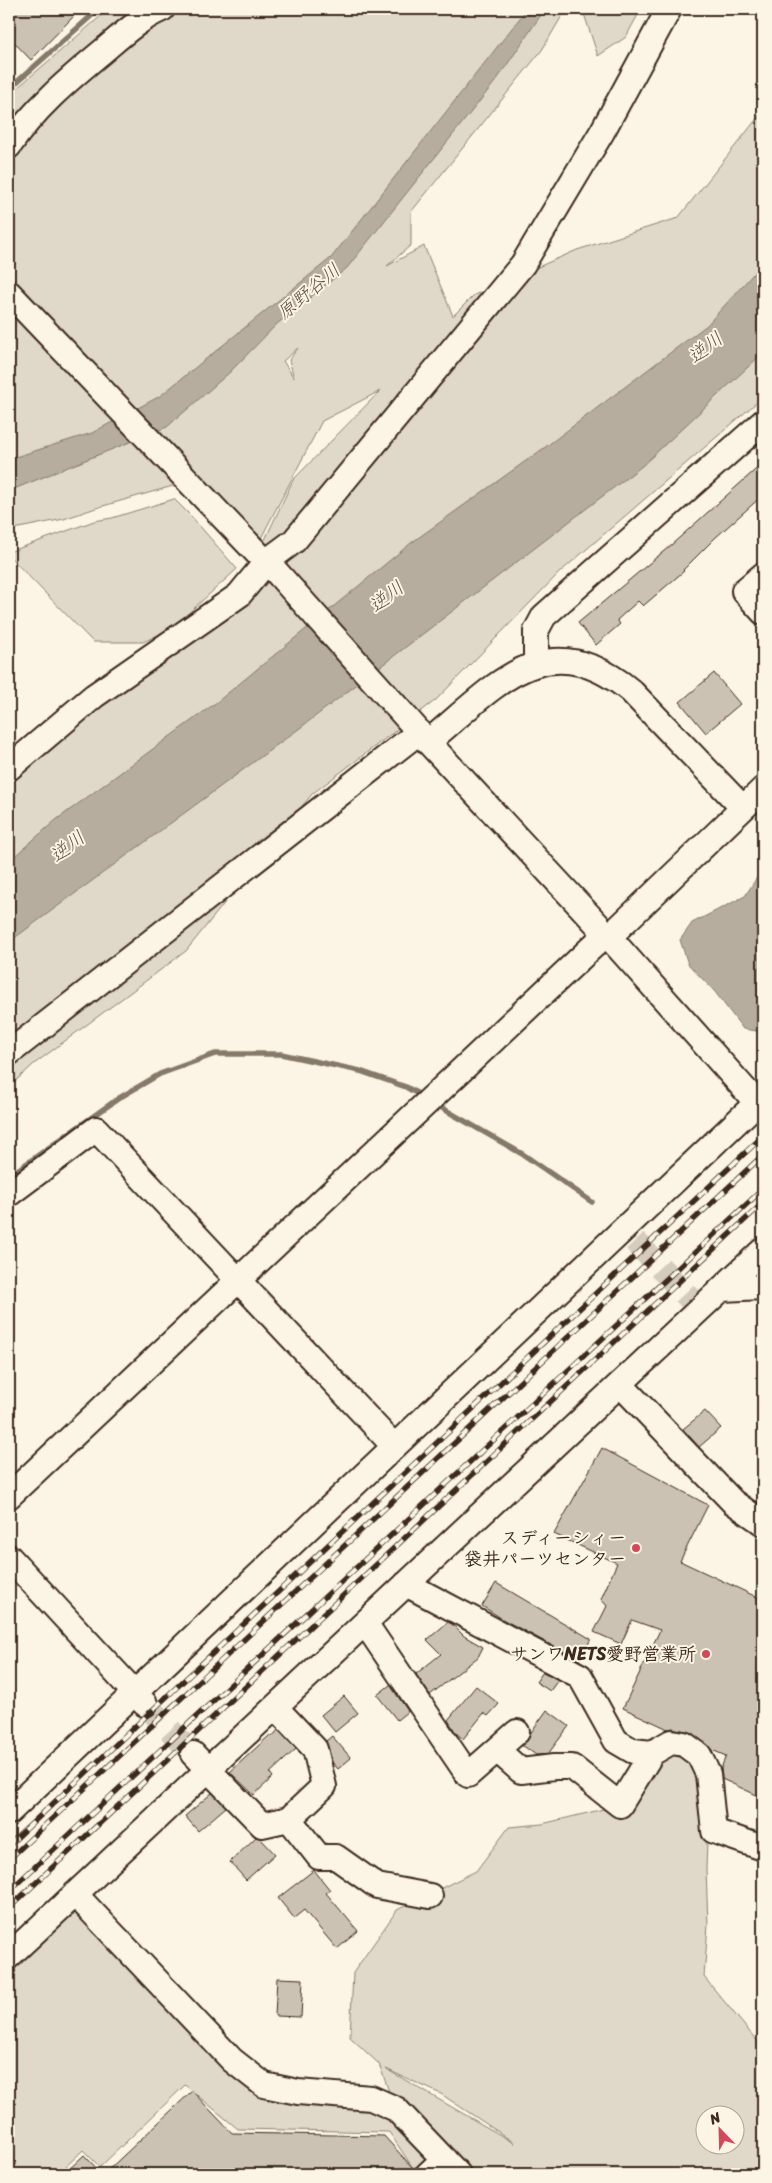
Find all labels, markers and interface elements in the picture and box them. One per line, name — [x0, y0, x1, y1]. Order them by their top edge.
water label: 原野谷川 — [269, 254, 348, 328]
water label: 逆川 — [680, 323, 730, 372]
water label: 逆川 — [361, 572, 411, 621]
water label: 逆川 — [42, 822, 92, 871]
place label: スディーシィー 袋井パーツセンター — [464, 1522, 626, 1575]
marker: スディーシィー 袋井パーツセンター — [630, 1542, 642, 1554]
place label: サンワNETS愛野営業所 — [510, 1638, 696, 1670]
marker: サンワNETS愛野営業所 — [700, 1648, 712, 1660]
text: N — [705, 2105, 725, 2132]
north arrow — [694, 2106, 744, 2156]

